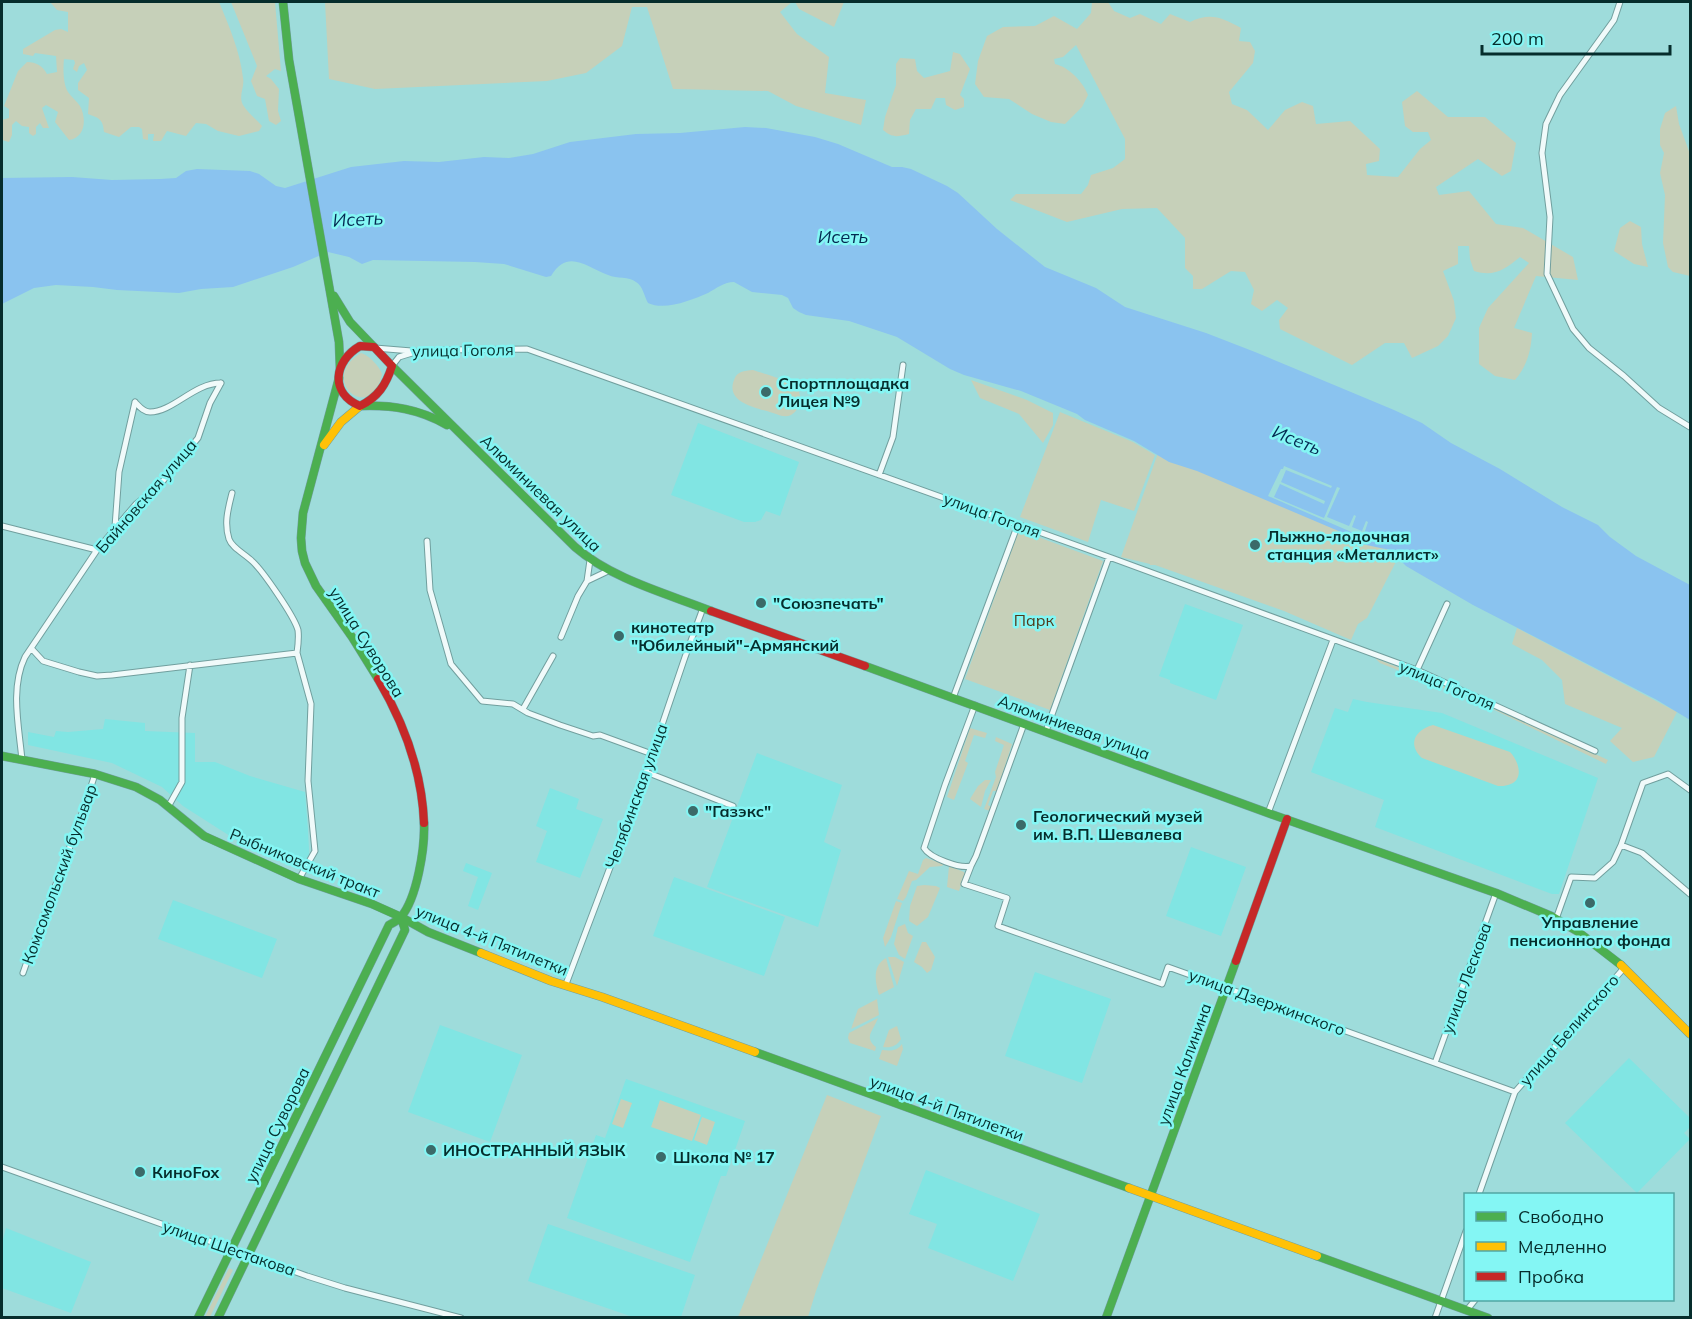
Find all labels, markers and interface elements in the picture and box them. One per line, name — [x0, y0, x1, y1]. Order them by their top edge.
scale bar — [1482, 18, 1670, 56]
text: 200 m — [1491, 27, 1544, 50]
water label: Исеть — [332, 206, 384, 232]
water label: Исеть — [818, 225, 868, 248]
street label: улица Гоголя — [412, 339, 514, 361]
place label: Спортплощадка Лицея №9 — [778, 373, 909, 411]
marker: Спортплощадка Лицея №9 — [759, 385, 773, 399]
water label: Исеть — [1269, 420, 1325, 460]
street label: Алюминиевая улица — [476, 430, 606, 556]
street label: Байновская улица — [91, 435, 201, 557]
street label: улица Гоголя — [941, 488, 1043, 542]
place label: Лыжно-лодочная станция «Металлист» — [1267, 526, 1439, 564]
marker: Лыжно-лодочная станция «Металлист» — [1248, 538, 1262, 552]
street label: улица Суворова — [325, 583, 409, 701]
place label: "Союзпечать" — [773, 593, 884, 613]
marker: "Союзпечать" — [754, 596, 768, 610]
park label: Парк — [1014, 610, 1055, 630]
place label: кинотеатр "Юбилейный"-Армянский — [631, 617, 839, 655]
marker: кинотеатр "Юбилейный"-Армянский — [612, 629, 626, 643]
street label: улица Гоголя — [1396, 656, 1498, 714]
street label: Алюминиевая улица — [995, 690, 1153, 764]
street label: Челябинская улица — [601, 721, 671, 871]
street label: Комсомольский бульвар — [17, 781, 101, 967]
place label: "Газэкс" — [705, 801, 771, 821]
marker: "Газэкс" — [686, 804, 700, 818]
place label: Геологический музей им. В.П. Шевалева — [1033, 806, 1203, 844]
marker: Геологический музей им. В.П. Шевалева — [1014, 818, 1028, 832]
street label: Рыбниковский тракт — [227, 824, 384, 903]
marker: Управление пенсионного фонда — [1583, 896, 1597, 910]
street label: улица 4-й Пятилетки — [413, 900, 571, 980]
place label: Управление пенсионного фонда — [1509, 912, 1671, 950]
street label: улица Лескова — [1437, 920, 1495, 1036]
street label: улица Дзержинского — [1186, 964, 1348, 1040]
street label: улица Белинского — [1515, 970, 1623, 1090]
street label: улица Калинина — [1153, 1000, 1215, 1128]
street label: улица Суворова — [240, 1064, 314, 1186]
street label: улица 4-й Пятилетки — [867, 1071, 1027, 1145]
place label: ИНОСТРАННЫЙ ЯЗЫК — [443, 1140, 625, 1160]
marker: ИНОСТРАННЫЙ ЯЗЫК — [424, 1143, 438, 1157]
place label: Школа № 17 — [673, 1147, 775, 1167]
marker: Школа № 17 — [654, 1150, 668, 1164]
place label: КиноFox — [152, 1162, 220, 1182]
marker: КиноFox — [133, 1165, 147, 1179]
legend — [1464, 1193, 1674, 1301]
text: Свободно — [1518, 1205, 1604, 1228]
street label: улица Шестакова — [160, 1216, 298, 1280]
text: Медленно — [1518, 1235, 1607, 1258]
text: Пробка — [1518, 1265, 1584, 1288]

